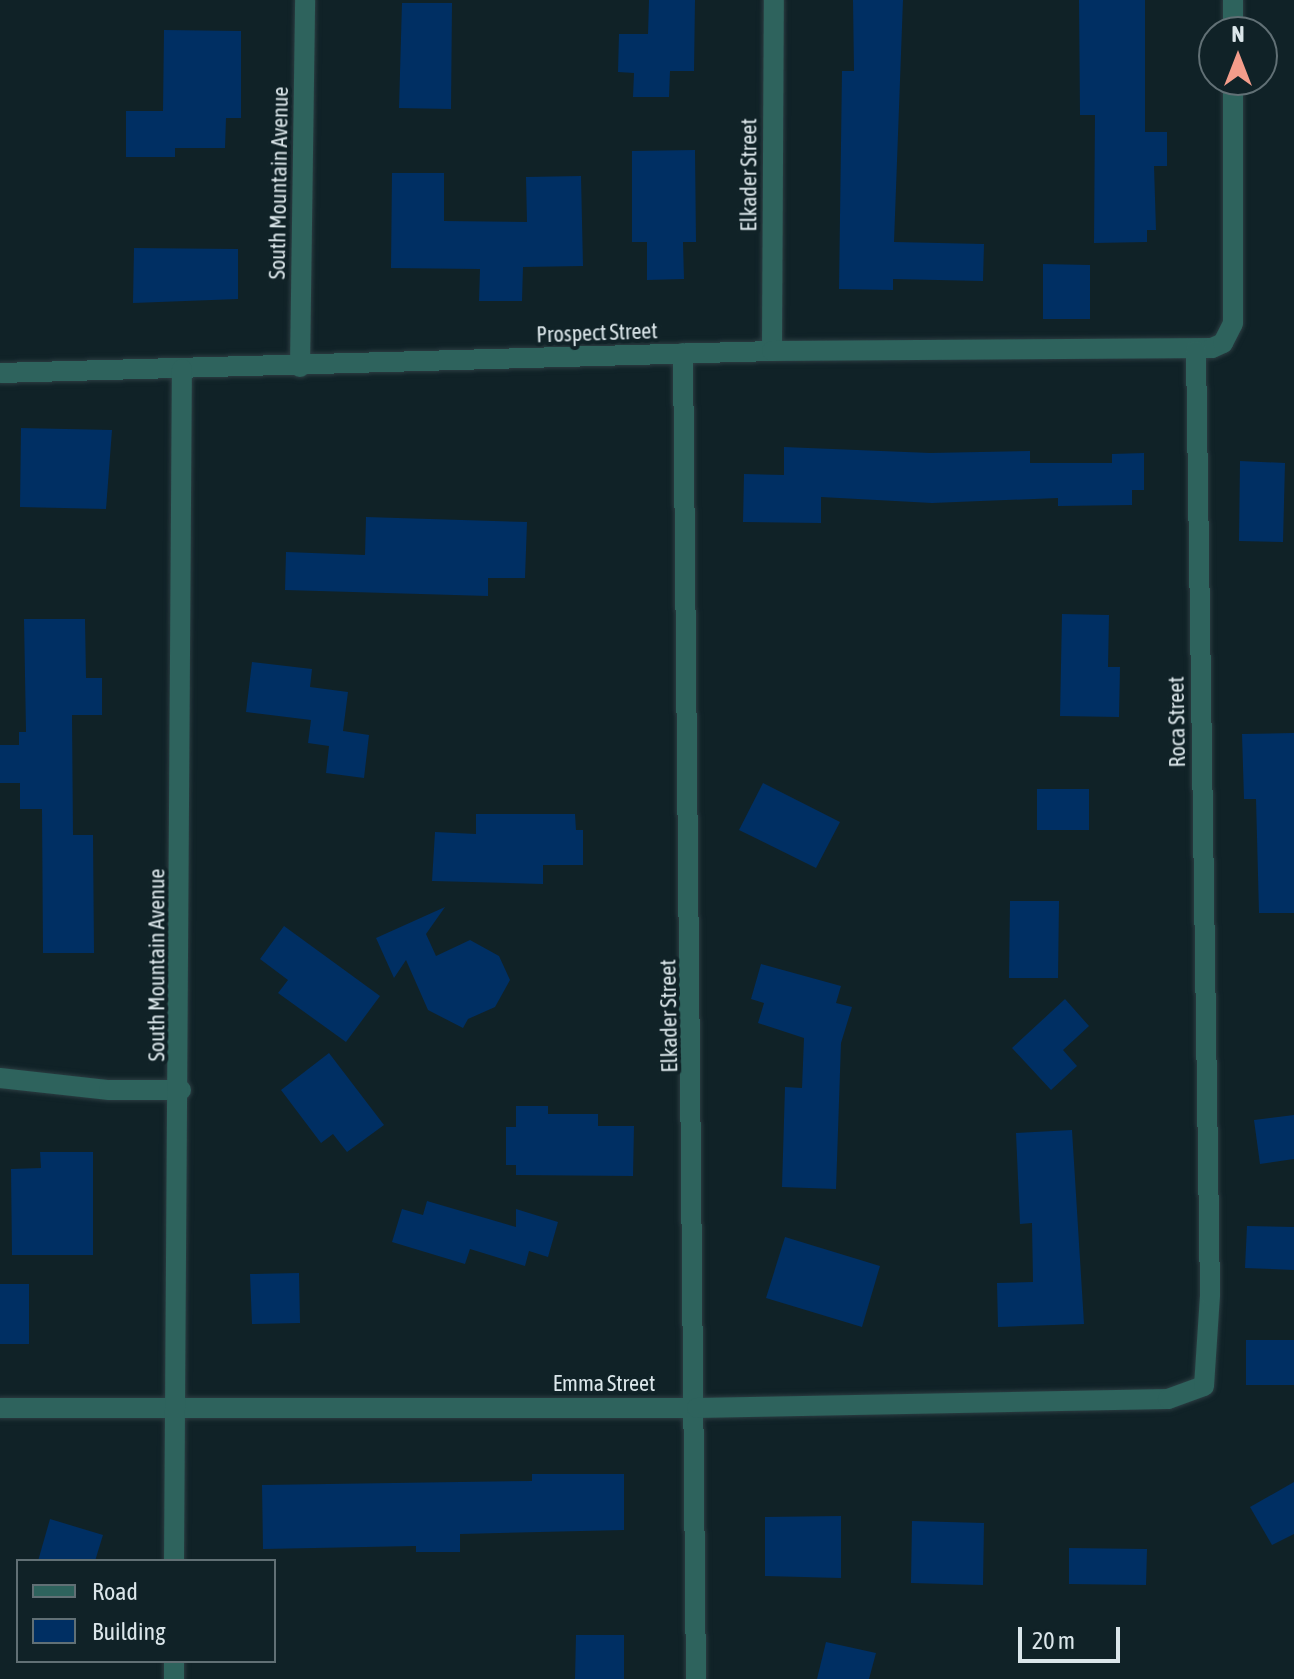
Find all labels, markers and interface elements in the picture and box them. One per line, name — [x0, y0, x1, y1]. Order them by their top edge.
north arrow — [1198, 16, 1278, 96]
text: N — [1232, 21, 1244, 47]
street label: South Mountain Avenue — [264, 86, 294, 280]
street label: Elkader Street — [736, 118, 762, 232]
street label: Prospect Street — [536, 318, 658, 348]
street label: Roca Street — [1163, 676, 1191, 768]
street label: South Mountain Avenue — [144, 869, 170, 1061]
street label: Elkader Street — [655, 959, 683, 1073]
street label: Emma Street — [553, 1371, 655, 1397]
legend — [16, 1559, 276, 1663]
text: Road — [92, 1578, 138, 1605]
scale bar — [1022, 1611, 1124, 1661]
text: Building — [92, 1618, 165, 1645]
text: 20 m — [1032, 1627, 1075, 1654]

